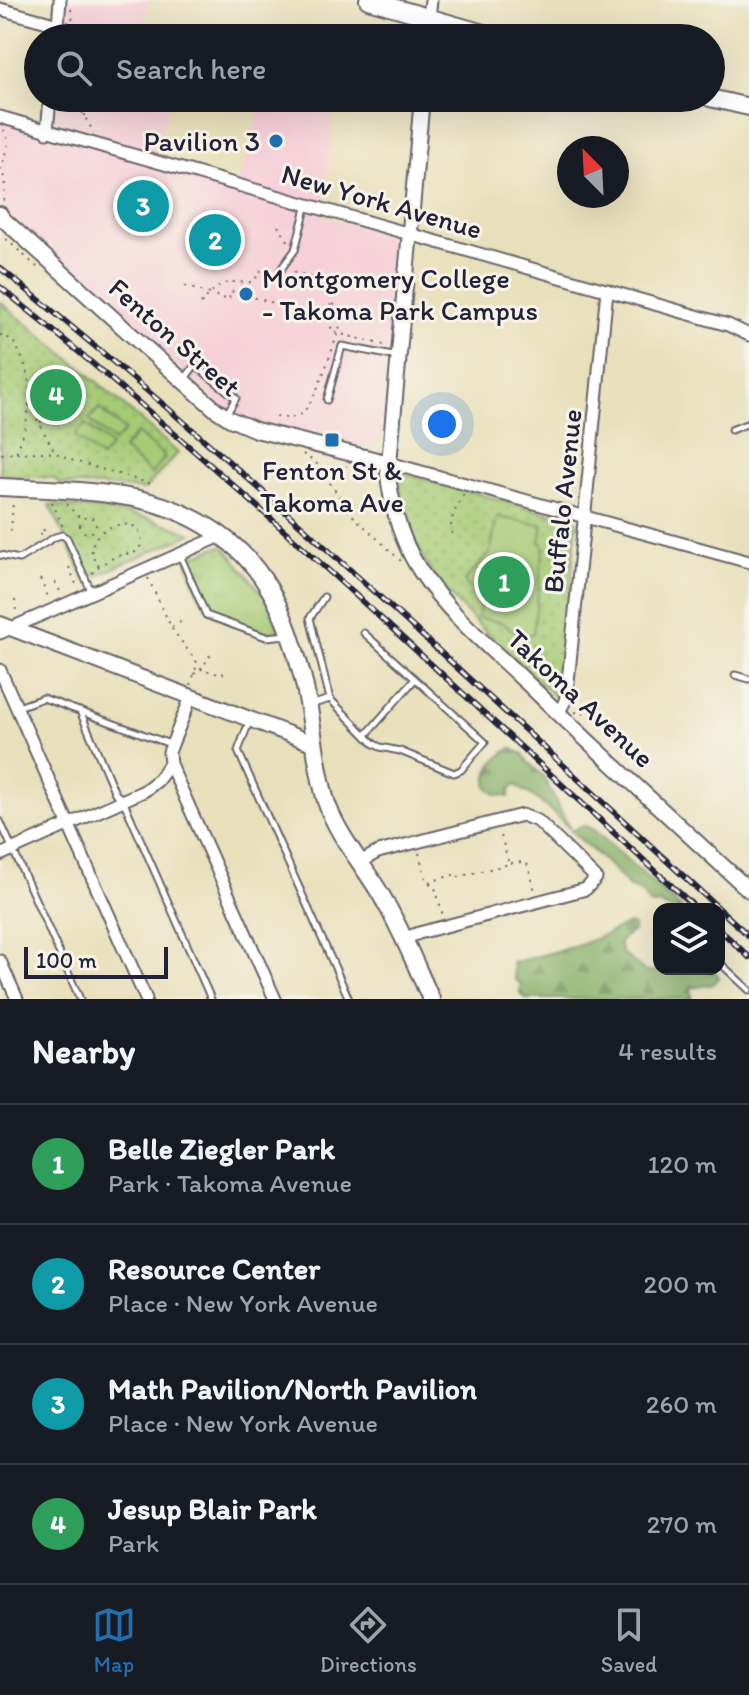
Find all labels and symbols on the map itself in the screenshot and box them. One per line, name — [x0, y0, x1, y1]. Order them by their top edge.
place label: Pavilion 3 — [144, 124, 260, 158]
marker: Pavilion 3 — [267, 132, 285, 150]
north arrow — [557, 136, 629, 208]
street label: New York Avenue — [278, 156, 486, 246]
pin: 3 — [117, 176, 169, 236]
pin: 2 — [189, 210, 241, 270]
place label: Montgomery College - Takoma Park Campus — [262, 261, 538, 327]
street label: Fenton Street — [102, 270, 248, 404]
marker: Montgomery College - Takoma Park Campus — [237, 285, 255, 303]
pin: 4 — [30, 365, 82, 425]
your location — [422, 404, 462, 444]
street label: Buffalo Avenue — [535, 407, 589, 595]
marker: Fenton St & Takoma Ave — [323, 431, 341, 449]
place label: Fenton St & Takoma Ave — [260, 453, 404, 519]
pin: 1 — [478, 552, 530, 612]
street label: Takoma Avenue — [500, 621, 662, 775]
scale bar — [24, 943, 168, 979]

